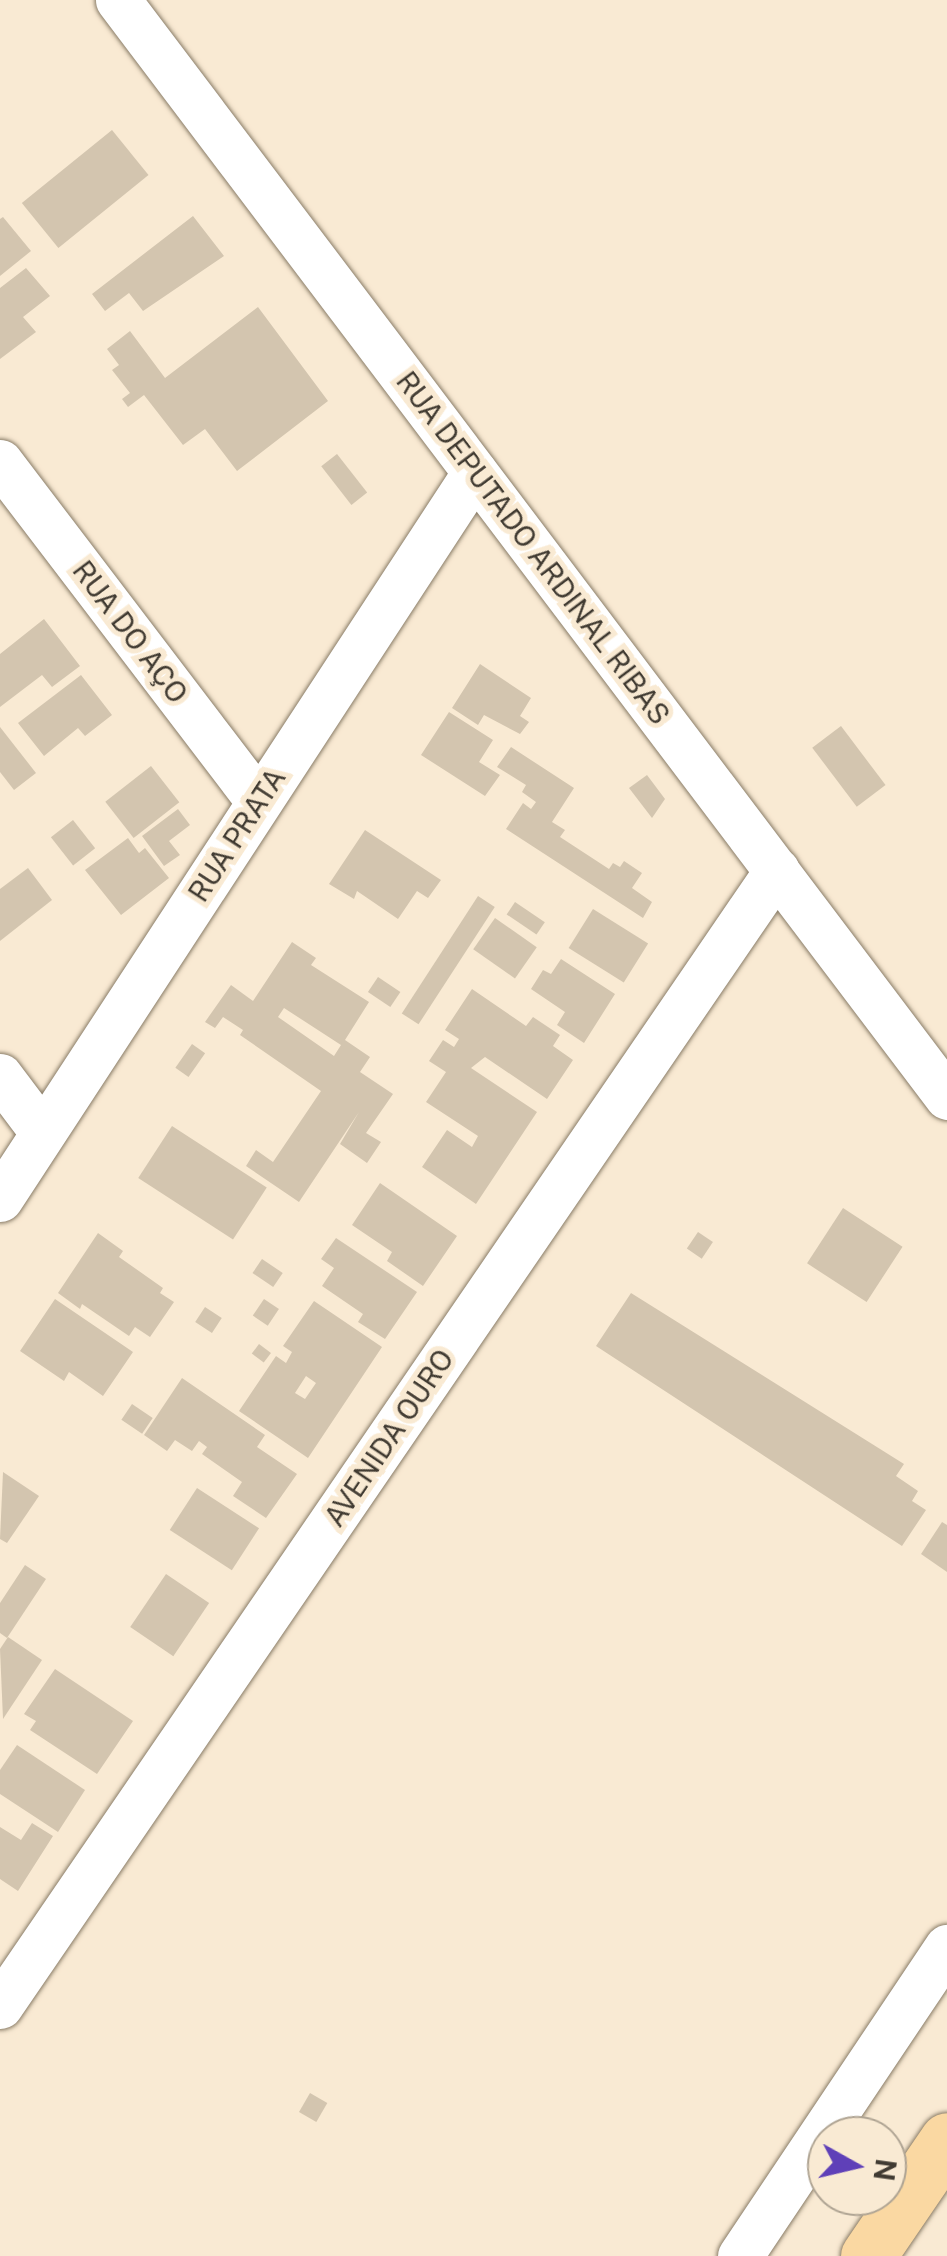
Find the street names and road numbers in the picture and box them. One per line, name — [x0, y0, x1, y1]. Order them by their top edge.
street label: RUA DEPUTADO ARDINAL RIBAS — [389, 365, 677, 731]
street label: RUA DO AÇO — [66, 554, 194, 710]
street label: RUA PRATA — [182, 762, 292, 908]
street label: AVENIDA OURO — [317, 1343, 461, 1533]

